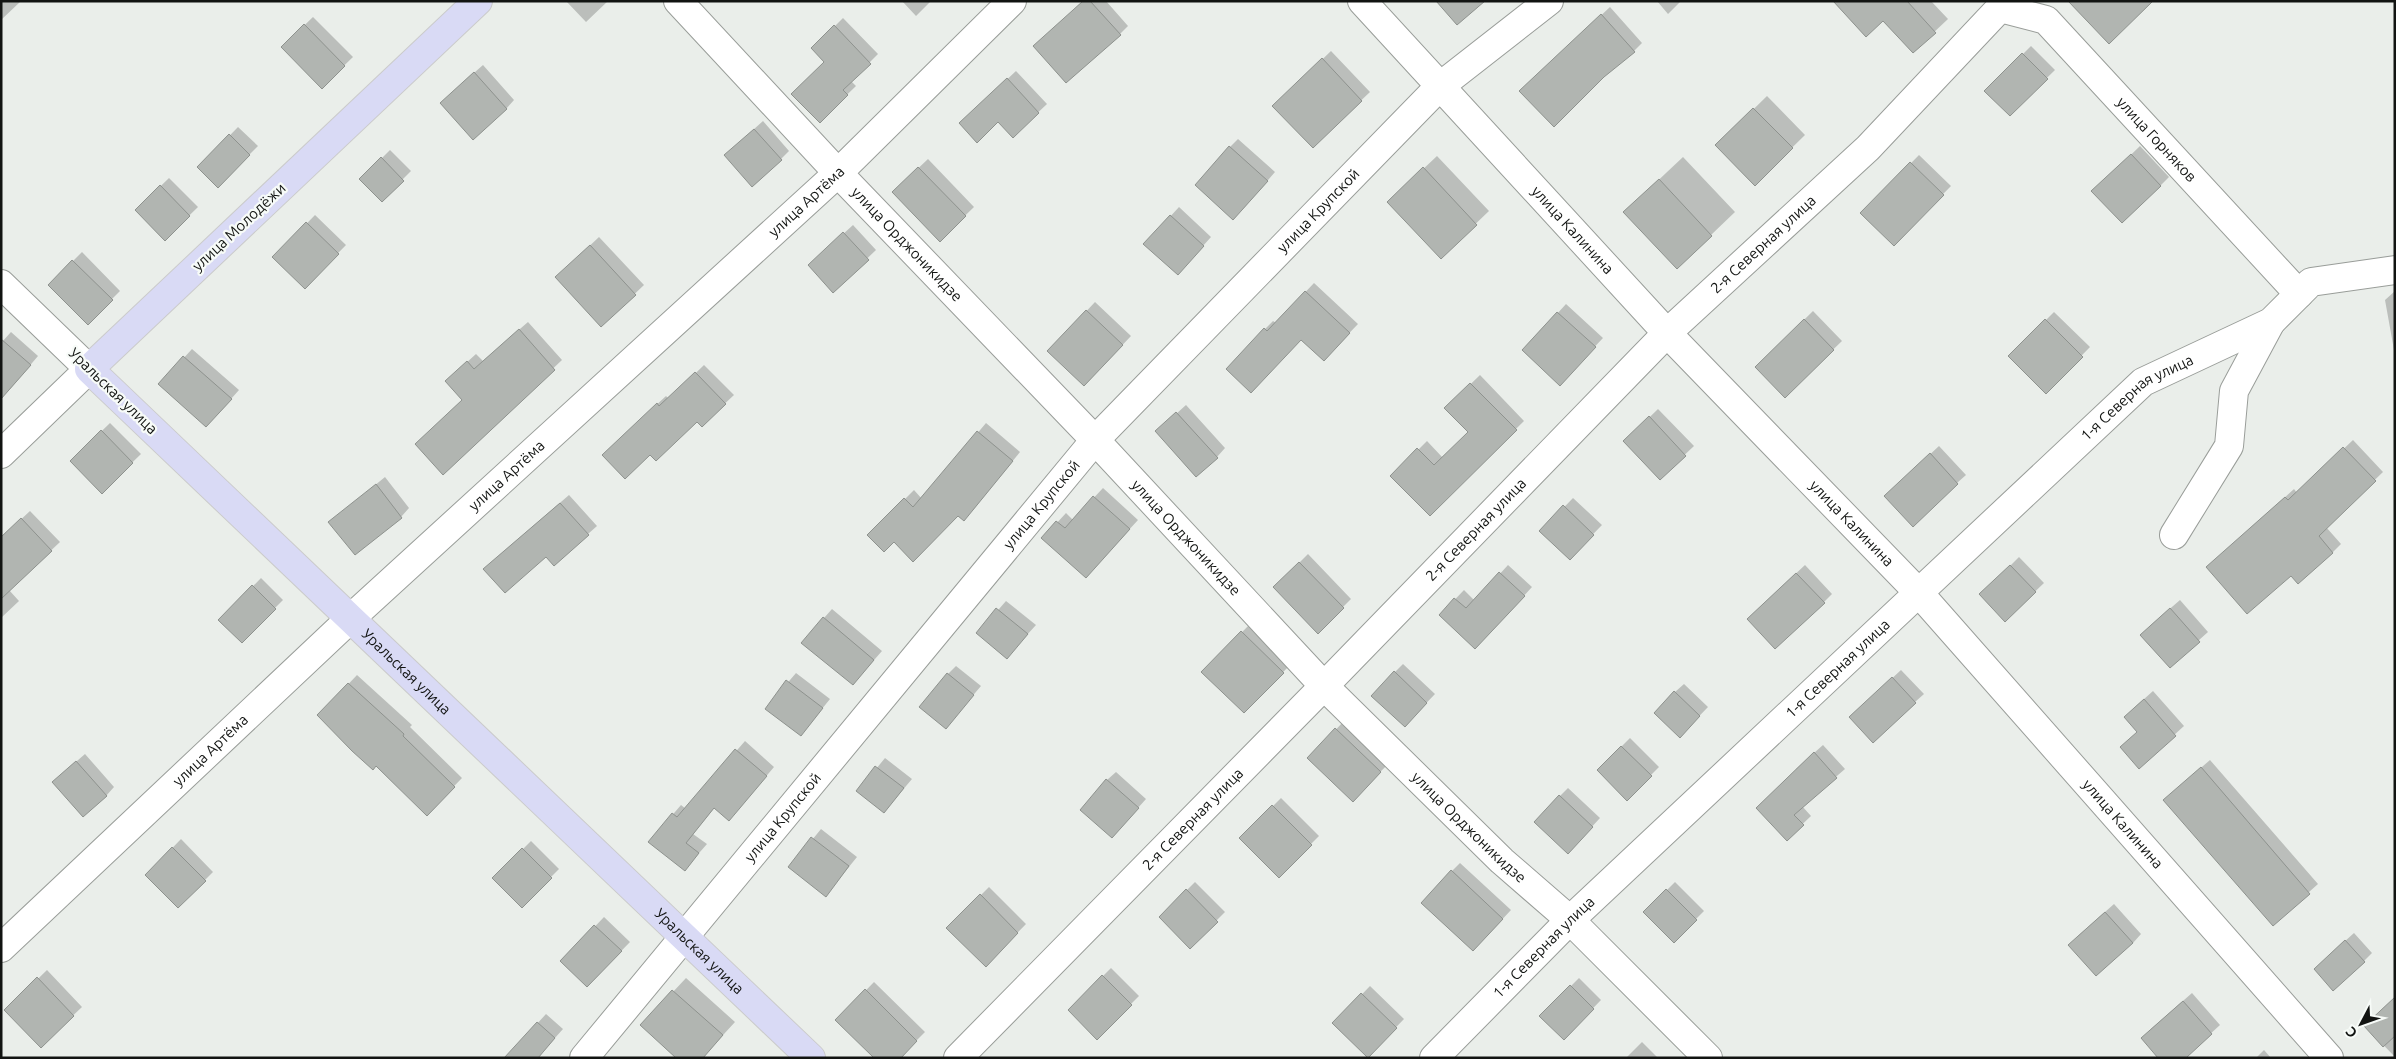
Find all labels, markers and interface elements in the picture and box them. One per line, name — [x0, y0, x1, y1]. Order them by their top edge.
street label: улица Горняков — [2113, 93, 2200, 185]
street label: улица Артёма — [765, 163, 848, 240]
street label: улица Крупской — [1273, 165, 1363, 256]
street label: улица Молодёжи — [189, 179, 289, 274]
street label: улица Калинина — [1528, 182, 1617, 277]
street label: улица Орджоникидзе — [848, 183, 966, 305]
street label: 2-я Северная улица — [1707, 192, 1819, 296]
street label: Уральская улица — [66, 344, 161, 437]
street label: 1-я Северная улица — [2077, 351, 2196, 444]
street label: улица Артёма — [465, 436, 548, 514]
street label: улица Крупской — [999, 456, 1083, 552]
street label: 2-я Северная улица — [1422, 474, 1529, 584]
street label: улица Орджоникидзе — [1128, 476, 1244, 599]
street label: улица Калинина — [1806, 477, 1897, 570]
street label: 1-я Северная улица — [1782, 615, 1893, 721]
street label: Уральская улица — [359, 625, 455, 718]
street label: улица Артёма — [169, 711, 251, 789]
street label: 2-я Северная улица — [1139, 764, 1246, 873]
street label: улица Орджоникидзе — [1408, 768, 1530, 886]
street label: улица Крупской — [741, 769, 824, 865]
street label: улица Калинина — [2079, 776, 2167, 872]
street label: 1-я Северная улица — [1489, 893, 1598, 1001]
street label: Уральская улица — [652, 905, 748, 997]
north arrow — [2336, 999, 2386, 1049]
text: С — [2342, 1024, 2360, 1041]

